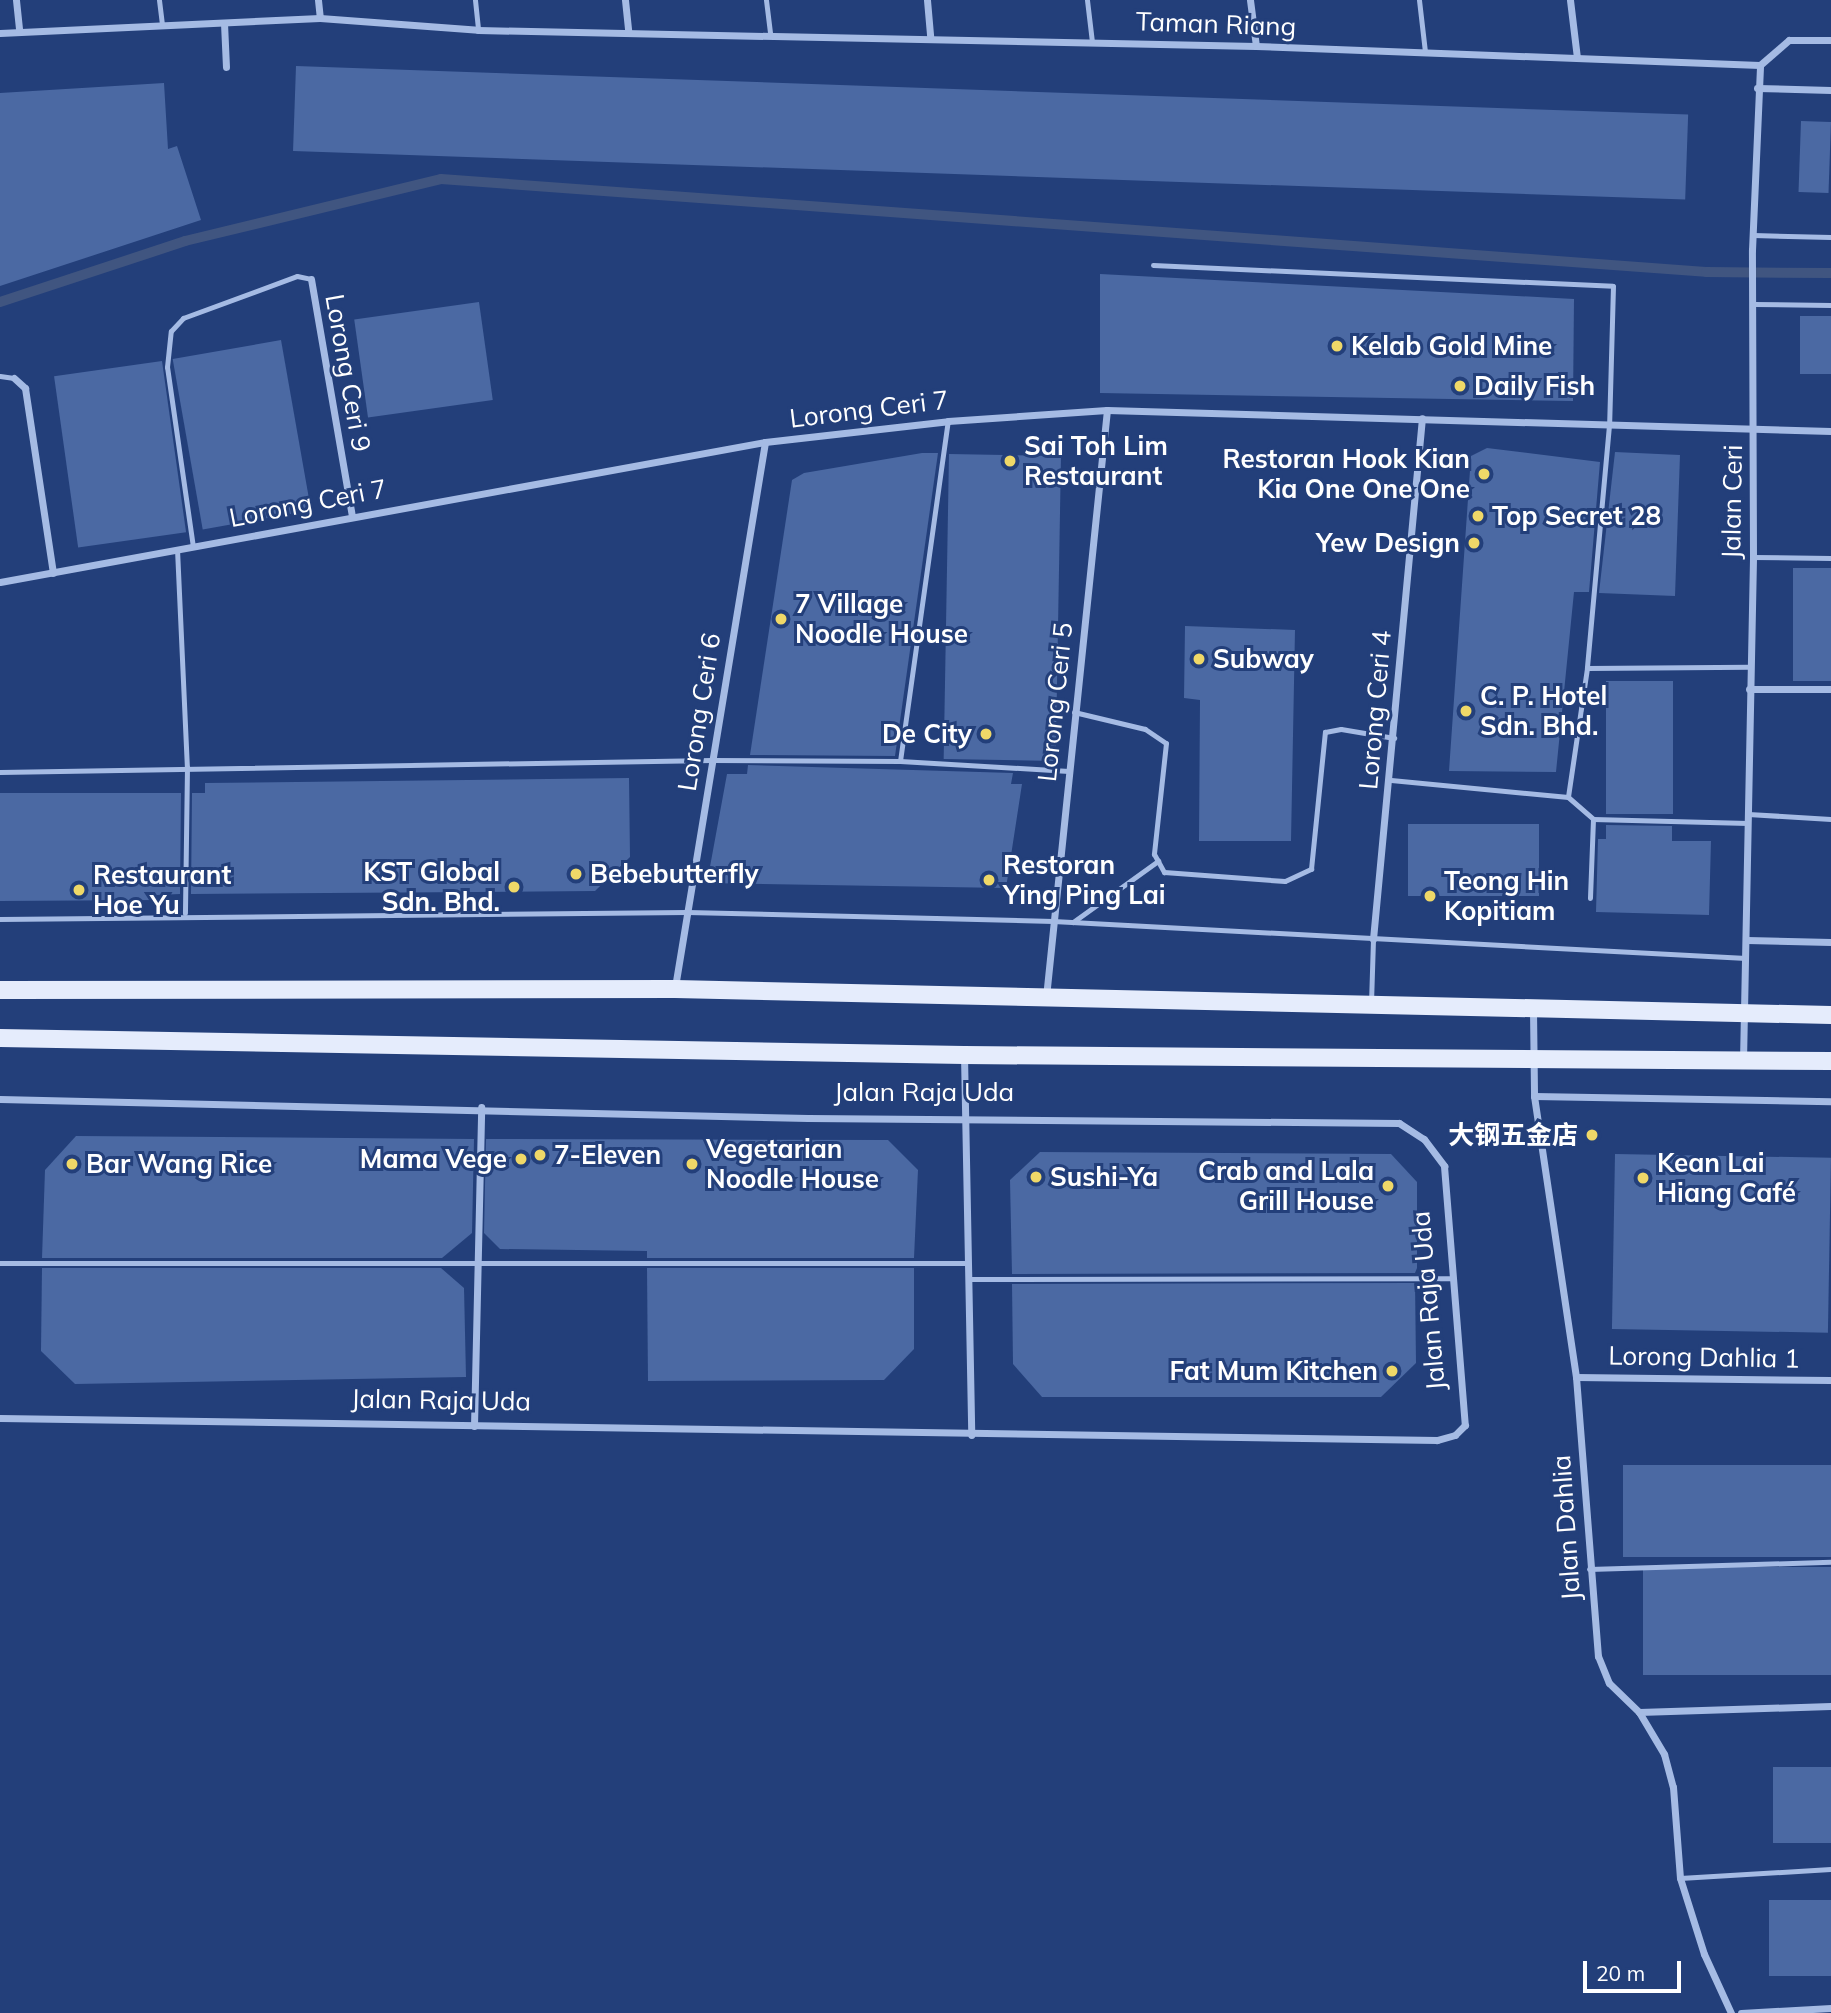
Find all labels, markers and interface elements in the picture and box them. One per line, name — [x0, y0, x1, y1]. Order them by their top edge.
street label: Taman Riang — [1135, 6, 1297, 42]
street label: Lorong Ceri 9 — [319, 292, 377, 454]
place label: Kelab Gold Mine — [1351, 330, 1552, 362]
marker: Kelab Gold Mine — [1329, 338, 1345, 354]
place label: Daily Fish — [1474, 370, 1595, 402]
marker: Daily Fish — [1452, 378, 1468, 394]
street label: Lorong Ceri 7 — [788, 384, 950, 434]
place label: Sai Toh Lim Restaurant — [1024, 430, 1168, 492]
place label: Restoran Hook Kian Kia One One One — [1223, 443, 1470, 504]
street label: Jalan Ceri — [1715, 444, 1749, 560]
marker: Sai Toh Lim Restaurant — [1002, 453, 1018, 469]
marker: Restoran Hook Kian Kia One One One — [1476, 466, 1492, 482]
street label: Lorong Ceri 7 — [227, 472, 389, 534]
place label: Top Secret 28 — [1492, 500, 1661, 532]
marker: Top Secret 28 — [1470, 508, 1486, 524]
place label: Yew Design — [1316, 527, 1460, 559]
marker: Yew Design — [1466, 535, 1482, 551]
place label: 7 Village Noodle House — [795, 588, 968, 650]
marker: 7 Village Noodle House — [773, 611, 789, 627]
street label: Lorong Ceri 5 — [1031, 621, 1079, 783]
street label: Lorong Ceri 4 — [1352, 629, 1398, 791]
street label: Lorong Ceri 6 — [671, 631, 727, 793]
place label: Subway — [1213, 643, 1314, 675]
marker: Subway — [1191, 651, 1207, 667]
place label: C. P. Hotel Sdn. Bhd. — [1480, 680, 1607, 742]
marker: C. P. Hotel Sdn. Bhd. — [1458, 703, 1474, 719]
place label: De City — [882, 718, 972, 750]
marker: De City — [978, 726, 994, 742]
place label: Restoran Ying Ping Lai — [1003, 849, 1166, 910]
place label: KST Global Sdn. Bhd. — [363, 856, 500, 917]
place label: Bebebutterfly — [590, 858, 759, 890]
place label: Restaurant Hoe Yu — [93, 859, 231, 920]
place label: Teong Hin Kopitiam — [1444, 865, 1569, 926]
marker: Bebebutterfly — [568, 866, 584, 882]
marker: Restoran Ying Ping Lai — [981, 872, 997, 888]
marker: KST Global Sdn. Bhd. — [506, 879, 522, 895]
marker: Restaurant Hoe Yu — [71, 882, 87, 898]
marker: Teong Hin Kopitiam — [1422, 888, 1438, 904]
street label: Jalan Raja Uda — [834, 1076, 1014, 1108]
place label: 大钢五金店 — [1448, 1119, 1578, 1151]
marker: 大钢五金店 — [1584, 1127, 1600, 1143]
place label: Vegetarian Noodle House — [706, 1133, 879, 1194]
place label: 7-Eleven — [554, 1139, 661, 1171]
place label: Mama Vege — [360, 1143, 507, 1175]
marker: 7-Eleven — [532, 1147, 548, 1163]
place label: Kean Lai Hiang Café — [1657, 1147, 1796, 1208]
place label: Bar Wang Rice — [86, 1148, 272, 1180]
marker: Mama Vege — [513, 1151, 529, 1167]
place label: Crab and Lala Grill House — [1198, 1155, 1374, 1216]
marker: Bar Wang Rice — [64, 1156, 80, 1172]
marker: Vegetarian Noodle House — [684, 1156, 700, 1172]
place label: Sushi-Ya — [1050, 1161, 1158, 1193]
marker: Sushi-Ya — [1028, 1169, 1044, 1185]
marker: Kean Lai Hiang Café — [1635, 1170, 1651, 1186]
marker: Crab and Lala Grill House — [1380, 1178, 1396, 1194]
street label: Jalan Raja Uda — [1405, 1210, 1451, 1392]
street label: Lorong Dahlia 1 — [1608, 1340, 1800, 1374]
place label: Fat Mum Kitchen — [1169, 1355, 1378, 1387]
marker: Fat Mum Kitchen — [1384, 1363, 1400, 1379]
street label: Jalan Raja Uda — [351, 1383, 531, 1417]
street label: Jalan Dahlia — [1545, 1454, 1587, 1602]
scale bar — [1586, 1946, 1684, 1990]
text: 20 m — [1596, 1960, 1645, 1986]

